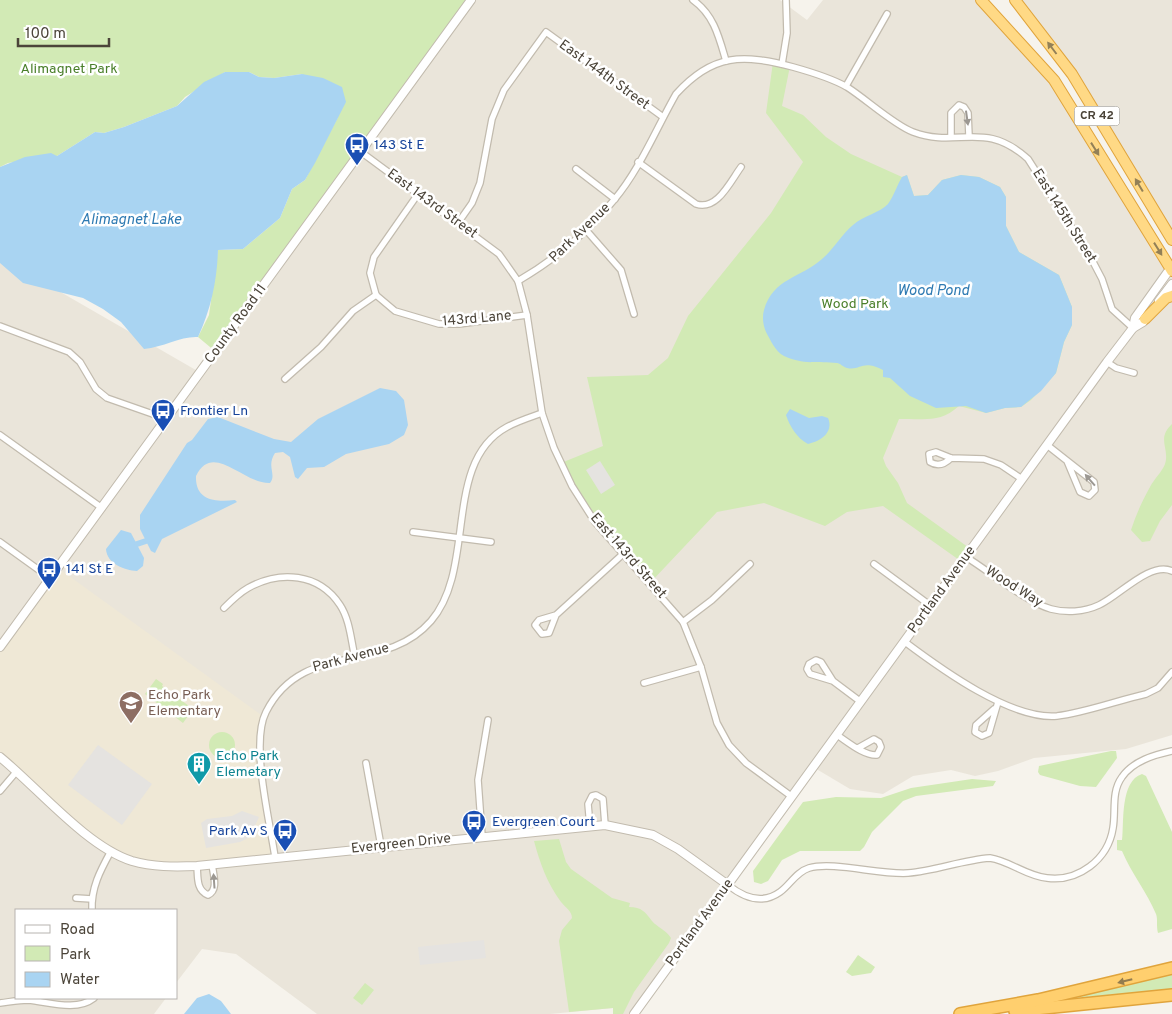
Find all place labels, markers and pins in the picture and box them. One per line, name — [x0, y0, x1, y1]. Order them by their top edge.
bus stop icon: 143 St E — [344, 132, 370, 166]
place label: 143 St E — [374, 137, 425, 154]
bus stop icon: Frontier Ln — [150, 398, 176, 432]
place label: Frontier Ln — [180, 403, 248, 420]
bus stop icon: 141 St E — [36, 556, 62, 590]
place label: 141 St E — [66, 561, 113, 578]
place label: Echo Park Elementary — [148, 687, 221, 720]
school or university icon: Echo Park Elementary — [118, 690, 144, 724]
place label: Echo Park Elemetary — [216, 748, 281, 781]
building icon: Echo Park Elemetary — [186, 751, 212, 785]
bus stop icon: Evergreen Court — [461, 809, 487, 843]
place label: Evergreen Court — [492, 814, 595, 831]
bus stop icon: Park Av S — [272, 818, 298, 852]
place label: Park Av S — [209, 823, 268, 840]

